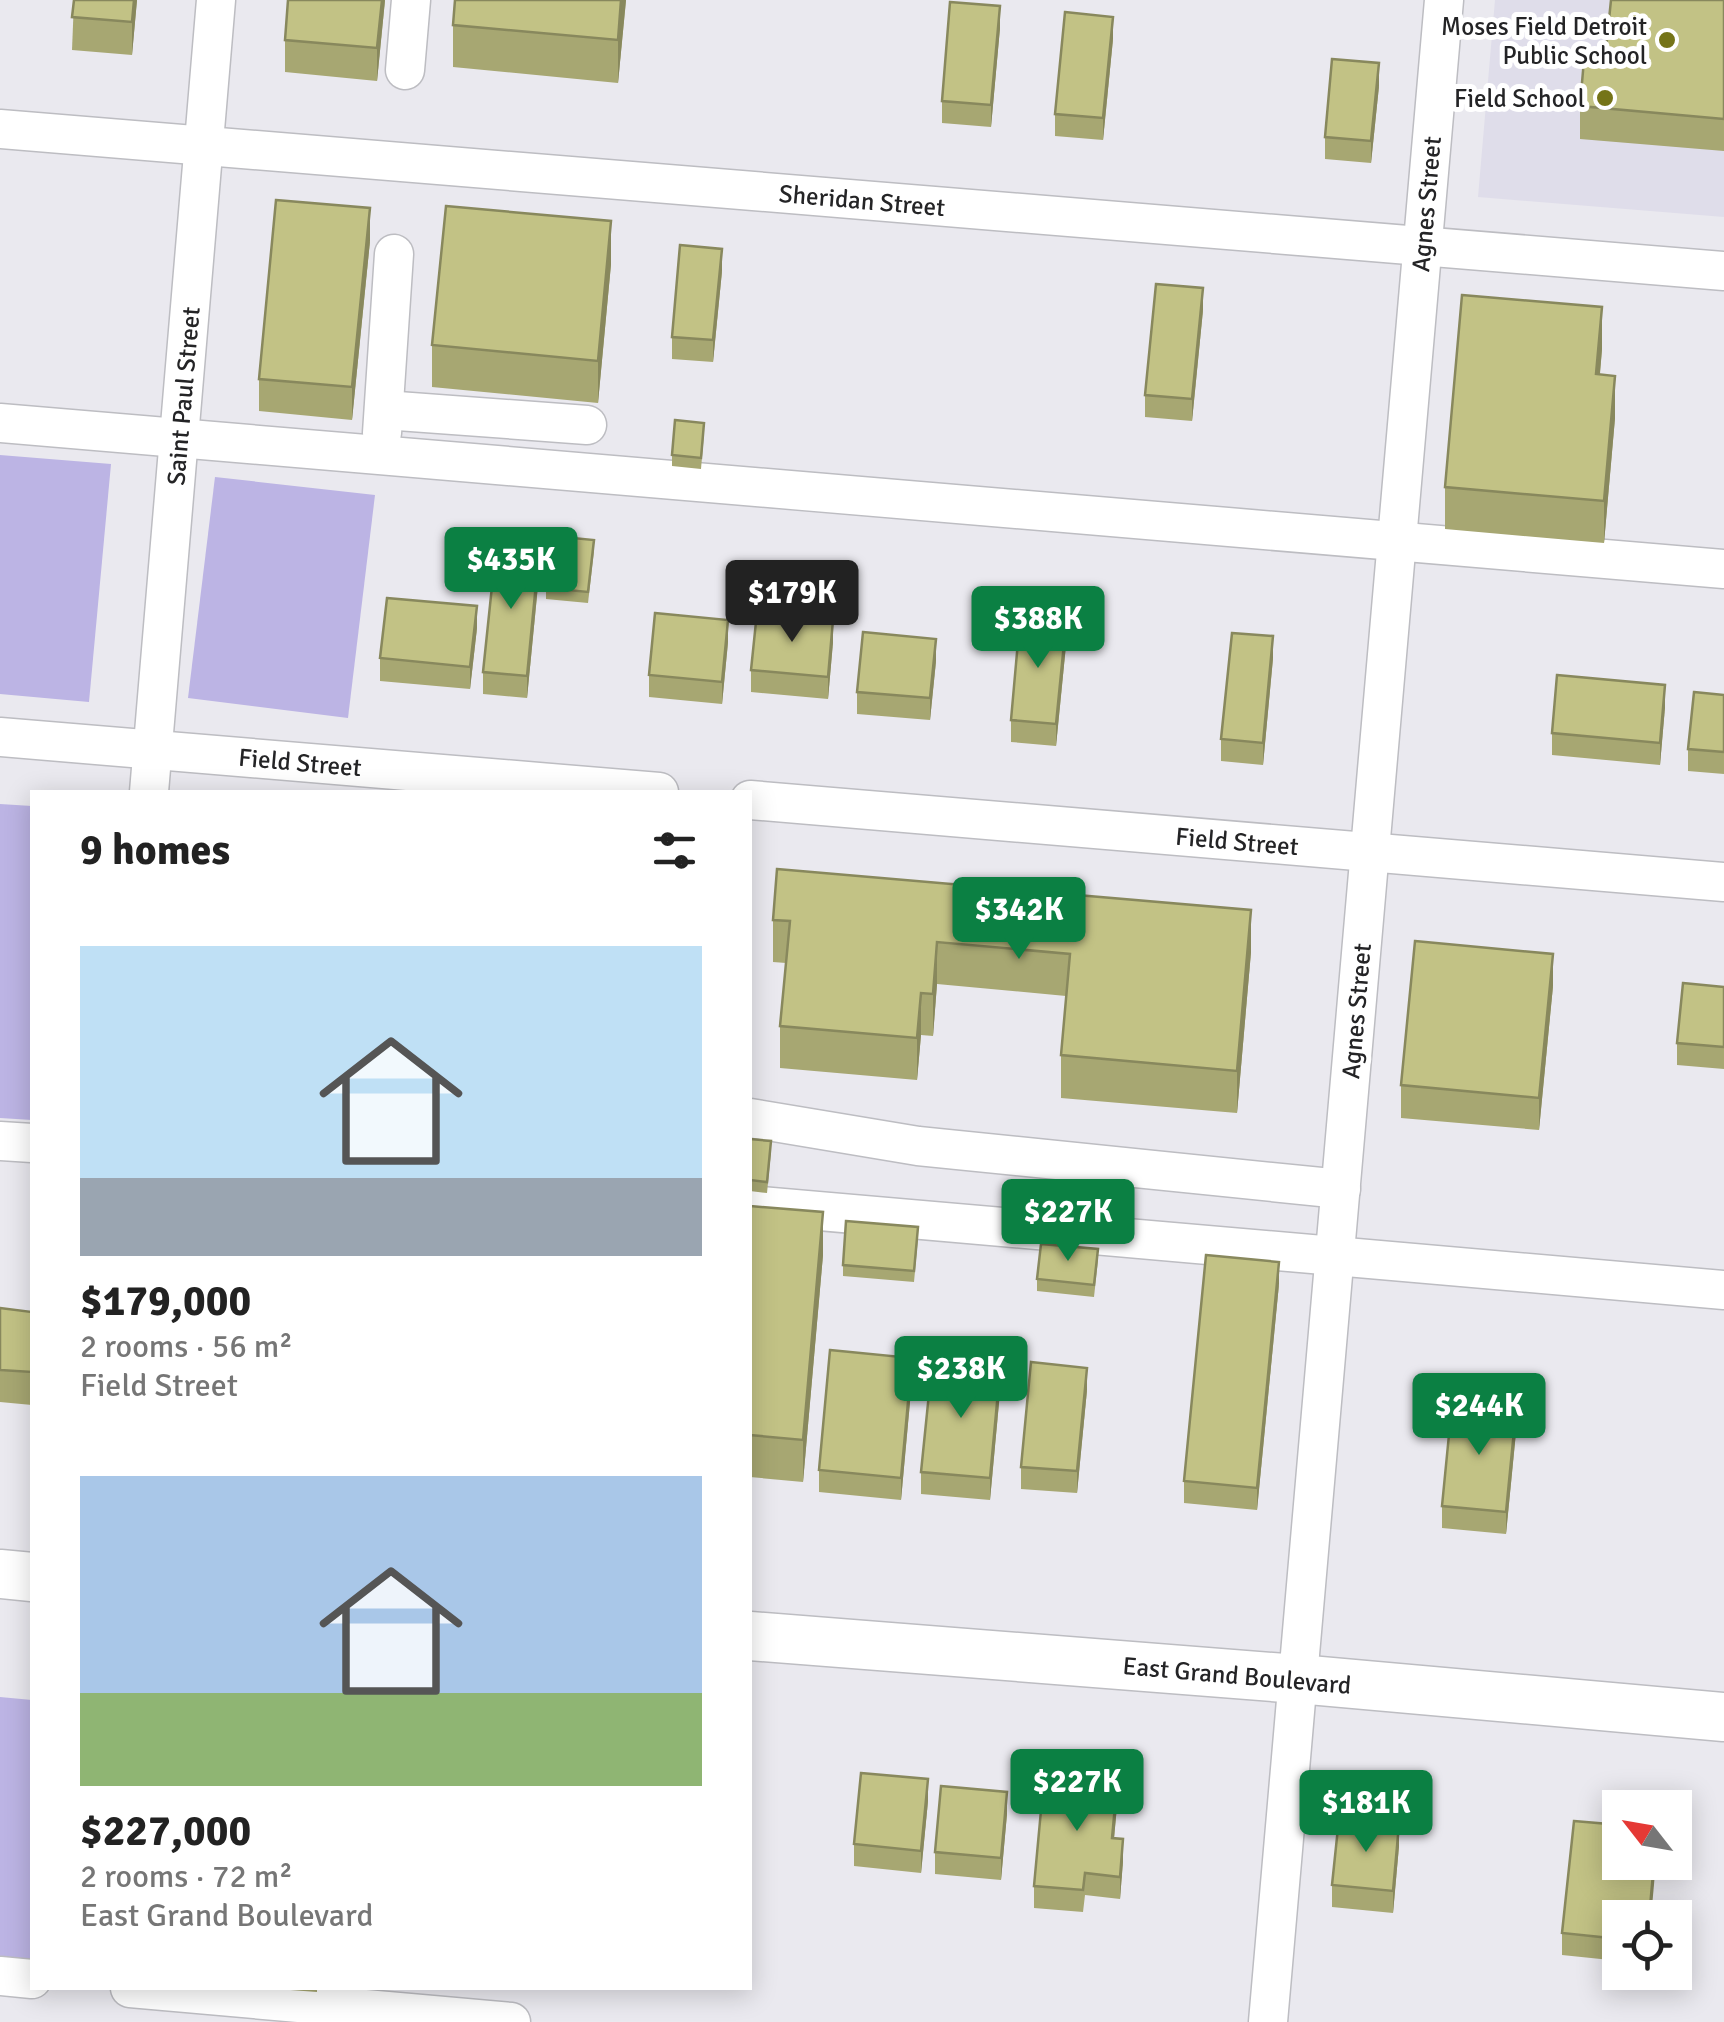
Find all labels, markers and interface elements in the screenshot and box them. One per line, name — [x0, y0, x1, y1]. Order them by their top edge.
place label: Moses Field Detroit Public School — [1441, 11, 1647, 71]
marker: Moses Field Detroit Public School — [1656, 29, 1678, 51]
place label: Field School — [1454, 83, 1585, 114]
marker: Field School — [1594, 87, 1616, 109]
street label: Agnes Street — [1405, 135, 1448, 273]
street label: Sheridan Street — [778, 178, 947, 223]
street label: Saint Paul Street — [160, 305, 207, 487]
pin: $435K — [441, 527, 581, 612]
text: $435K — [467, 540, 555, 579]
pin: $179K — [722, 560, 862, 645]
text: $179K — [748, 573, 836, 612]
pin: $388K — [968, 586, 1108, 671]
text: $388K — [994, 599, 1082, 638]
street label: Field Street — [237, 742, 363, 783]
street label: Field Street — [1174, 821, 1300, 862]
icon: filters — [647, 823, 702, 878]
text: 9 homes — [80, 825, 230, 876]
pin: $342K — [949, 877, 1089, 962]
text: $342K — [975, 890, 1063, 929]
street label: Agnes Street — [1335, 942, 1378, 1080]
icon: home — [301, 1011, 481, 1191]
pin: $227K — [998, 1179, 1138, 1264]
text: $227K — [1024, 1192, 1112, 1231]
text: $179,000 — [80, 1276, 251, 1327]
text: 2 rooms · 56 m² — [80, 1327, 293, 1366]
pin: $238K — [891, 1336, 1031, 1421]
text: $238K — [917, 1349, 1005, 1388]
text: Field Street — [80, 1366, 238, 1405]
pin: $244K — [1409, 1373, 1549, 1458]
text: $244K — [1435, 1386, 1523, 1425]
icon: home — [301, 1541, 481, 1721]
street label: East Grand Boulevard — [1121, 1650, 1353, 1701]
pin: $227K — [1007, 1749, 1147, 1834]
text: $227K — [1033, 1762, 1121, 1801]
pin: $181K — [1296, 1770, 1436, 1855]
text: $181K — [1322, 1783, 1410, 1822]
north arrow — [1602, 1790, 1692, 1880]
map controls — [1602, 1790, 1692, 1990]
text: $227,000 — [80, 1806, 251, 1857]
text: 2 rooms · 72 m² — [80, 1857, 293, 1896]
text: East Grand Boulevard — [80, 1896, 374, 1935]
button: locate — [1602, 1900, 1692, 1990]

